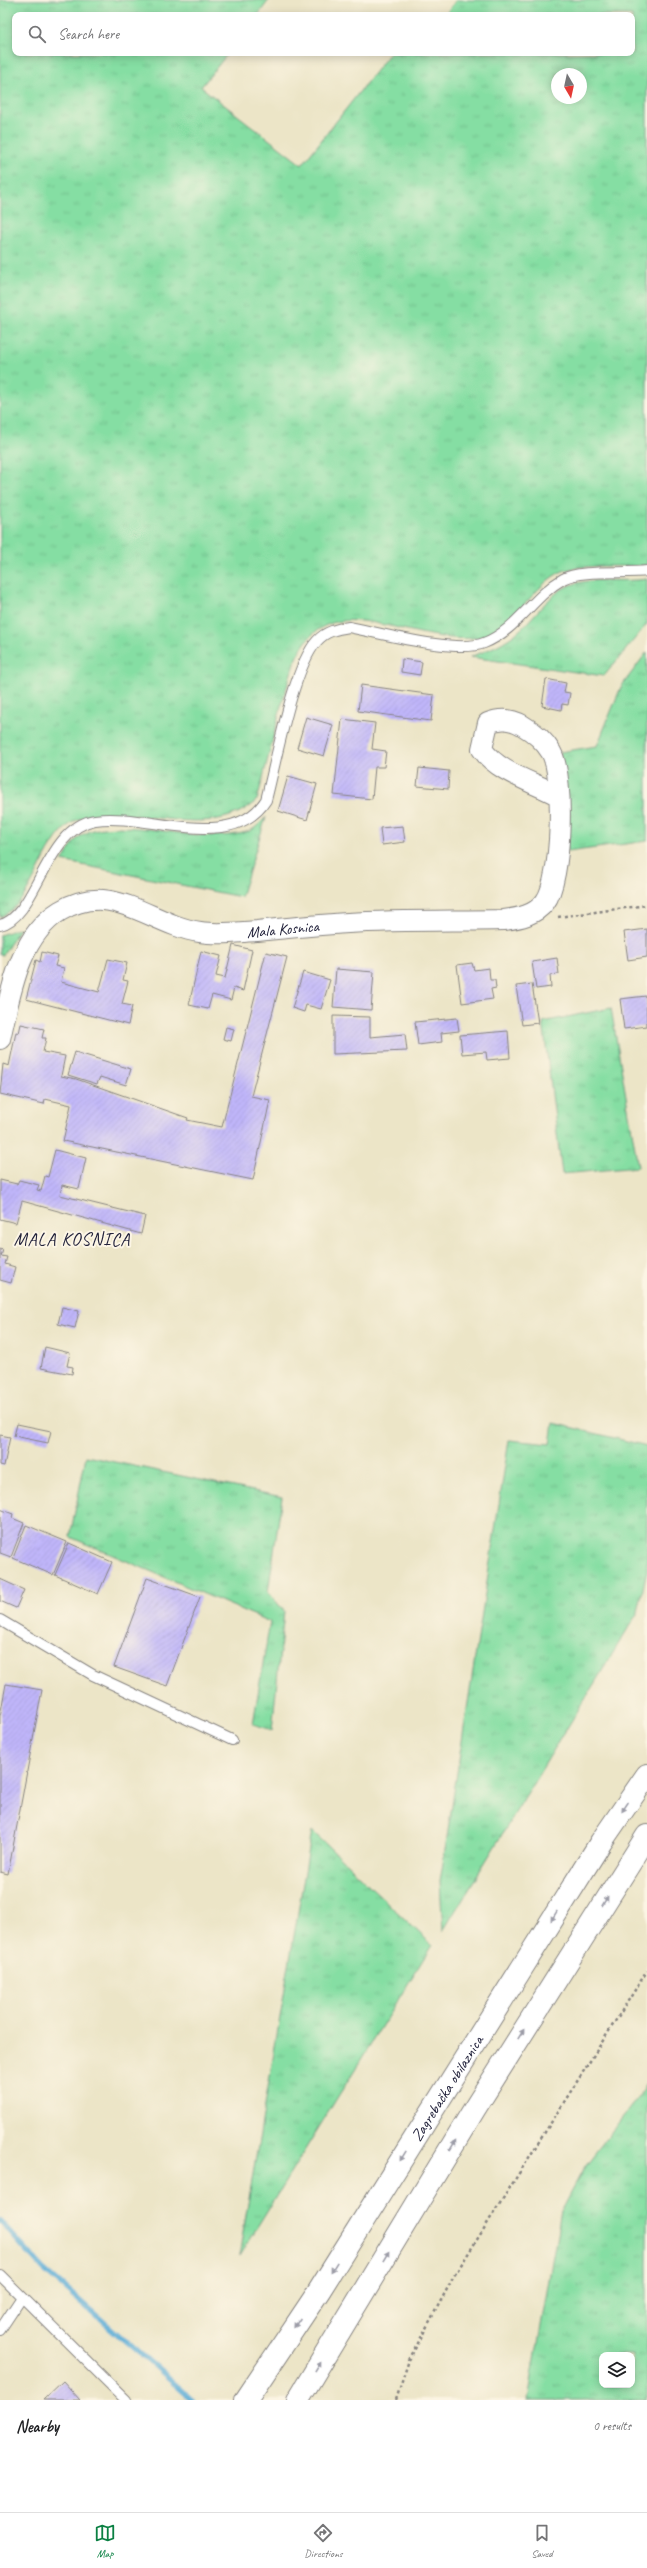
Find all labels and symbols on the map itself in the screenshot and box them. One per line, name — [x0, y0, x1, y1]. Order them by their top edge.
north arrow — [551, 68, 587, 104]
street label: Mala Kosnica — [246, 916, 321, 943]
district label: MALA KOSNICA — [14, 1228, 130, 1250]
one-way arrow — [621, 1802, 629, 1812]
one-way arrow — [601, 1896, 609, 1906]
one-way arrow — [551, 1910, 558, 1922]
one-way arrow — [517, 2029, 525, 2040]
street label: Zagrebačka obilaznica — [407, 2031, 489, 2145]
one-way arrow — [449, 2139, 456, 2151]
one-way arrow — [399, 2151, 407, 2161]
one-way arrow — [382, 2251, 390, 2261]
one-way arrow — [331, 2261, 338, 2273]
one-way arrow — [293, 2318, 301, 2329]
one-way arrow — [315, 2361, 322, 2373]

